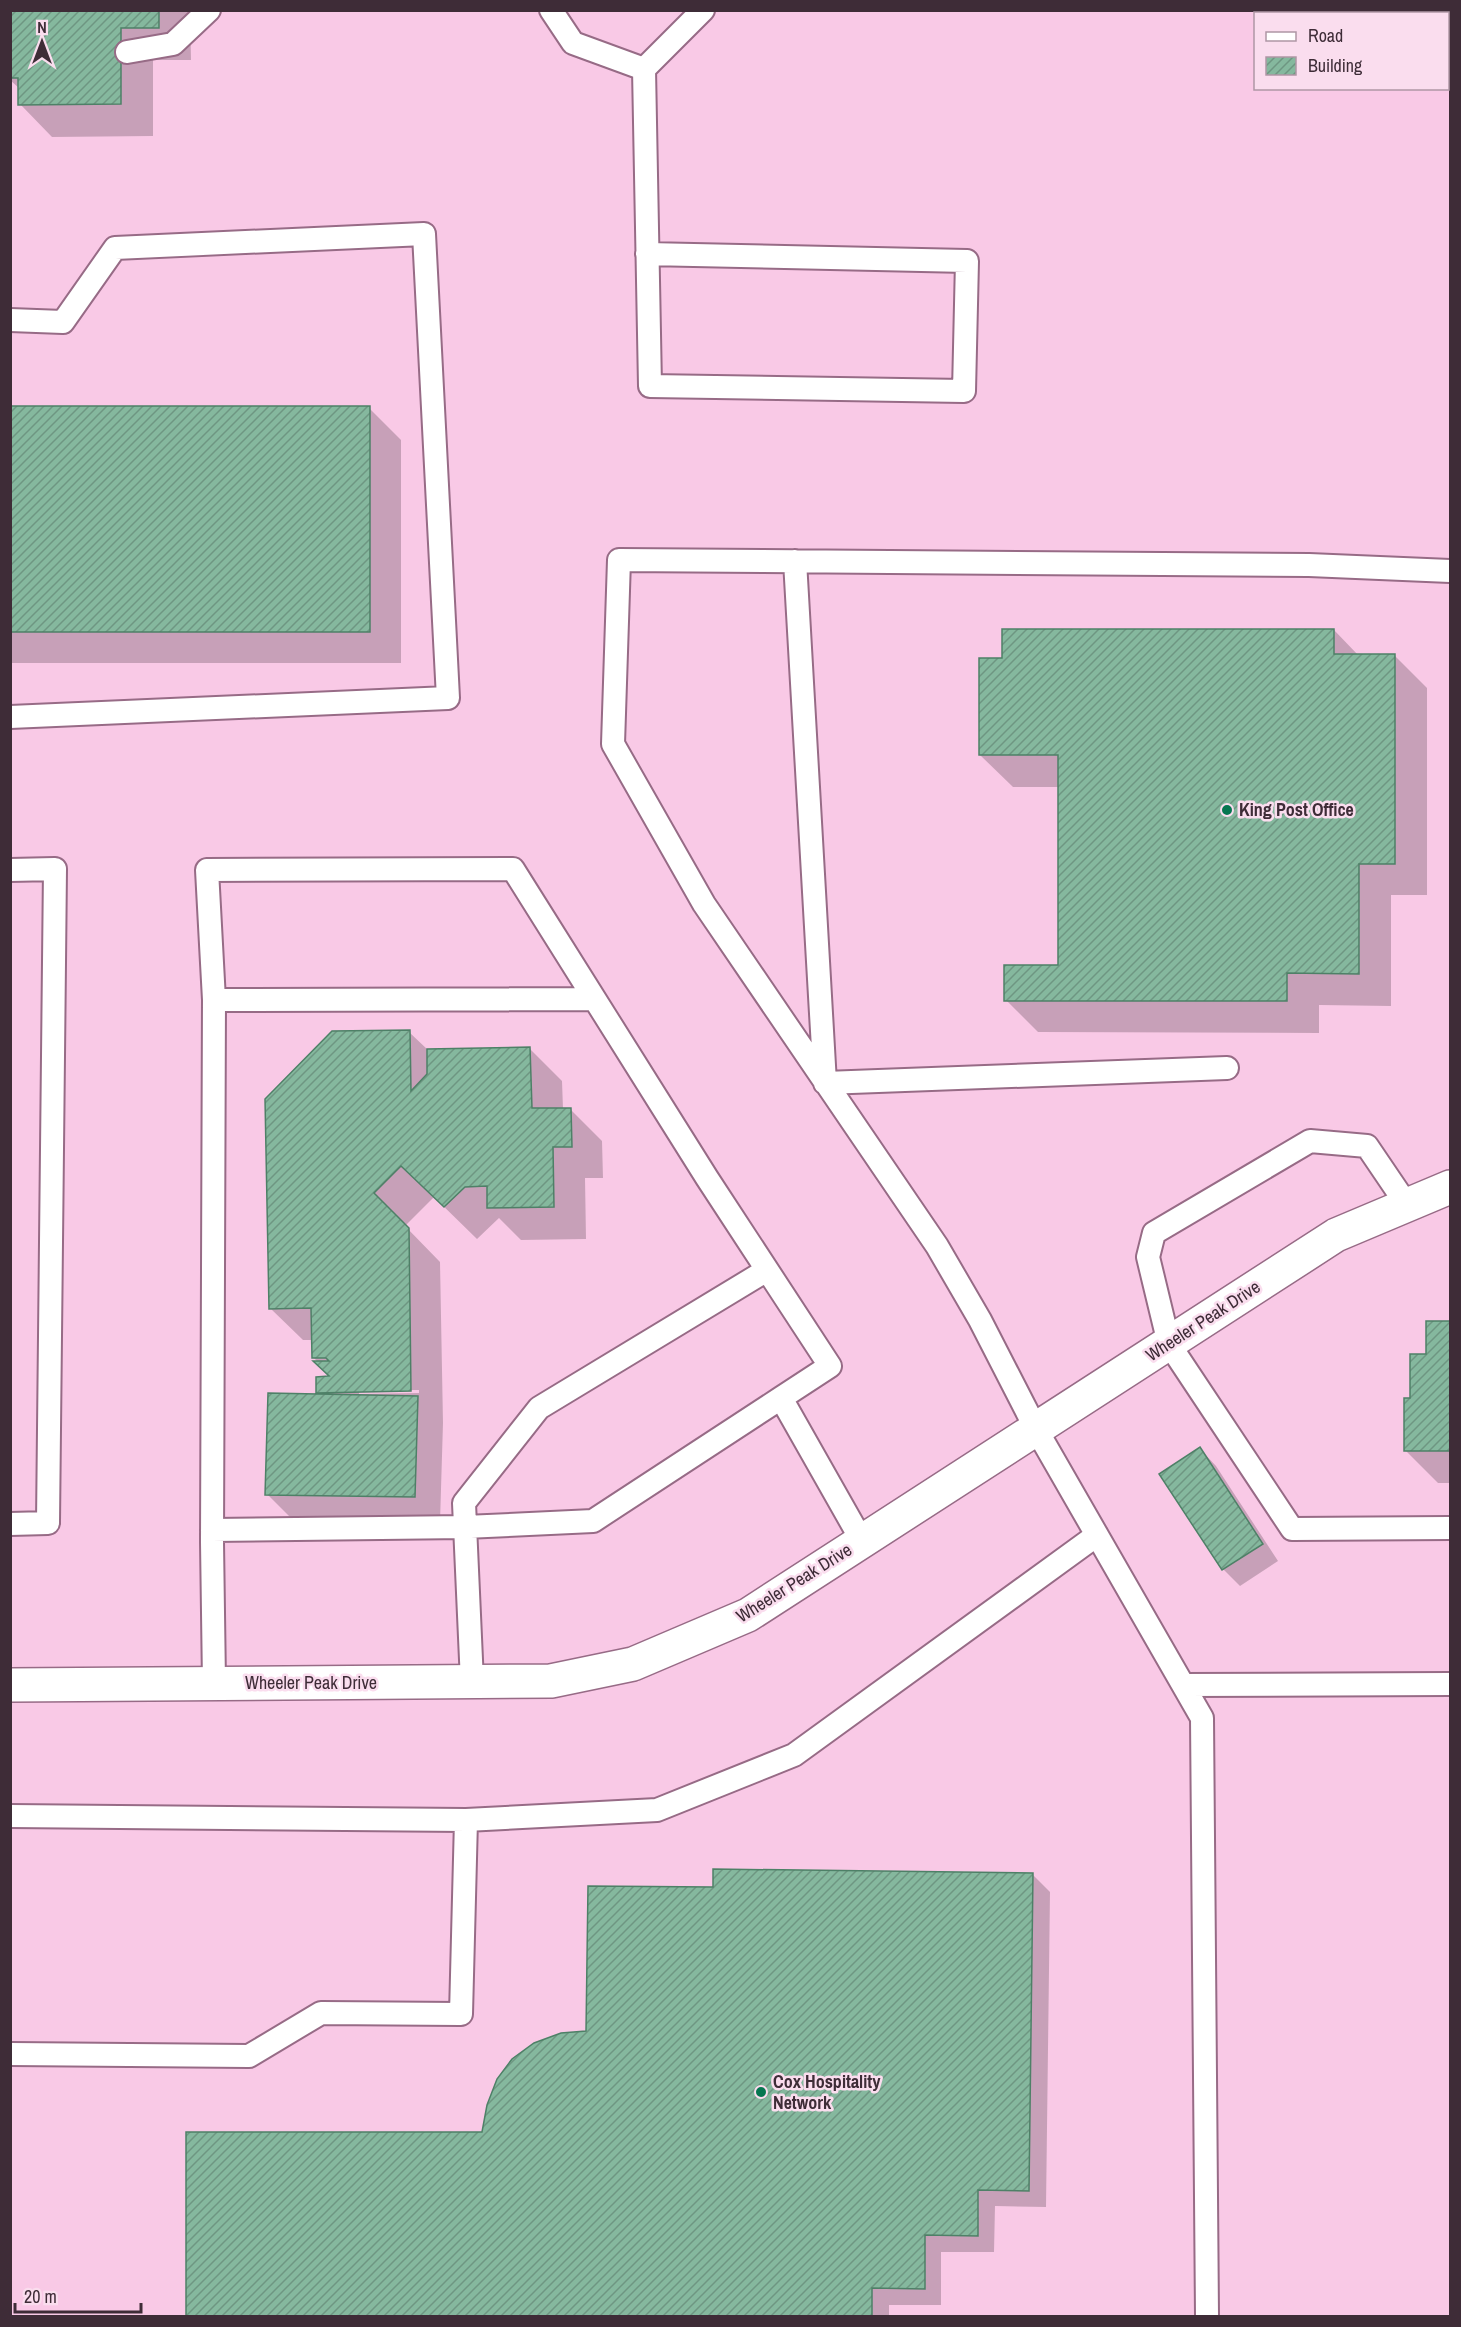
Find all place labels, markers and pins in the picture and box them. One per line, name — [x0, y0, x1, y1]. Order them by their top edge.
place label: King Post Office — [1239, 797, 1354, 822]
marker: King Post Office — [1220, 803, 1234, 817]
place label: Cox Hospitality Network — [773, 2069, 881, 2115]
marker: Cox Hospitality Network — [754, 2085, 768, 2099]

